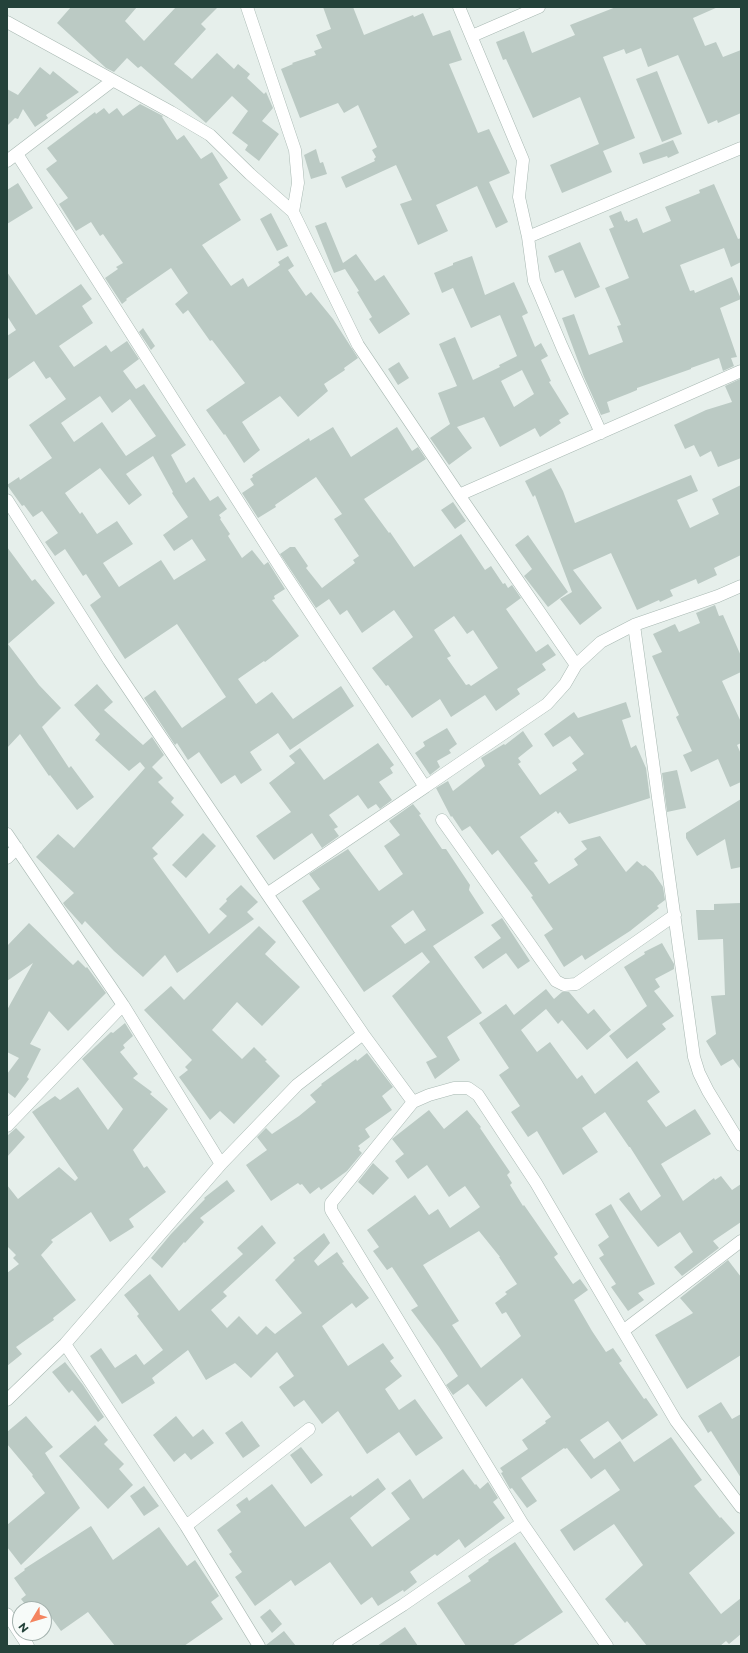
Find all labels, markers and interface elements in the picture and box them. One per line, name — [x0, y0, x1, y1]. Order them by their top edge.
north arrow — [12, 1601, 52, 1641]
text: N — [15, 1620, 32, 1636]

